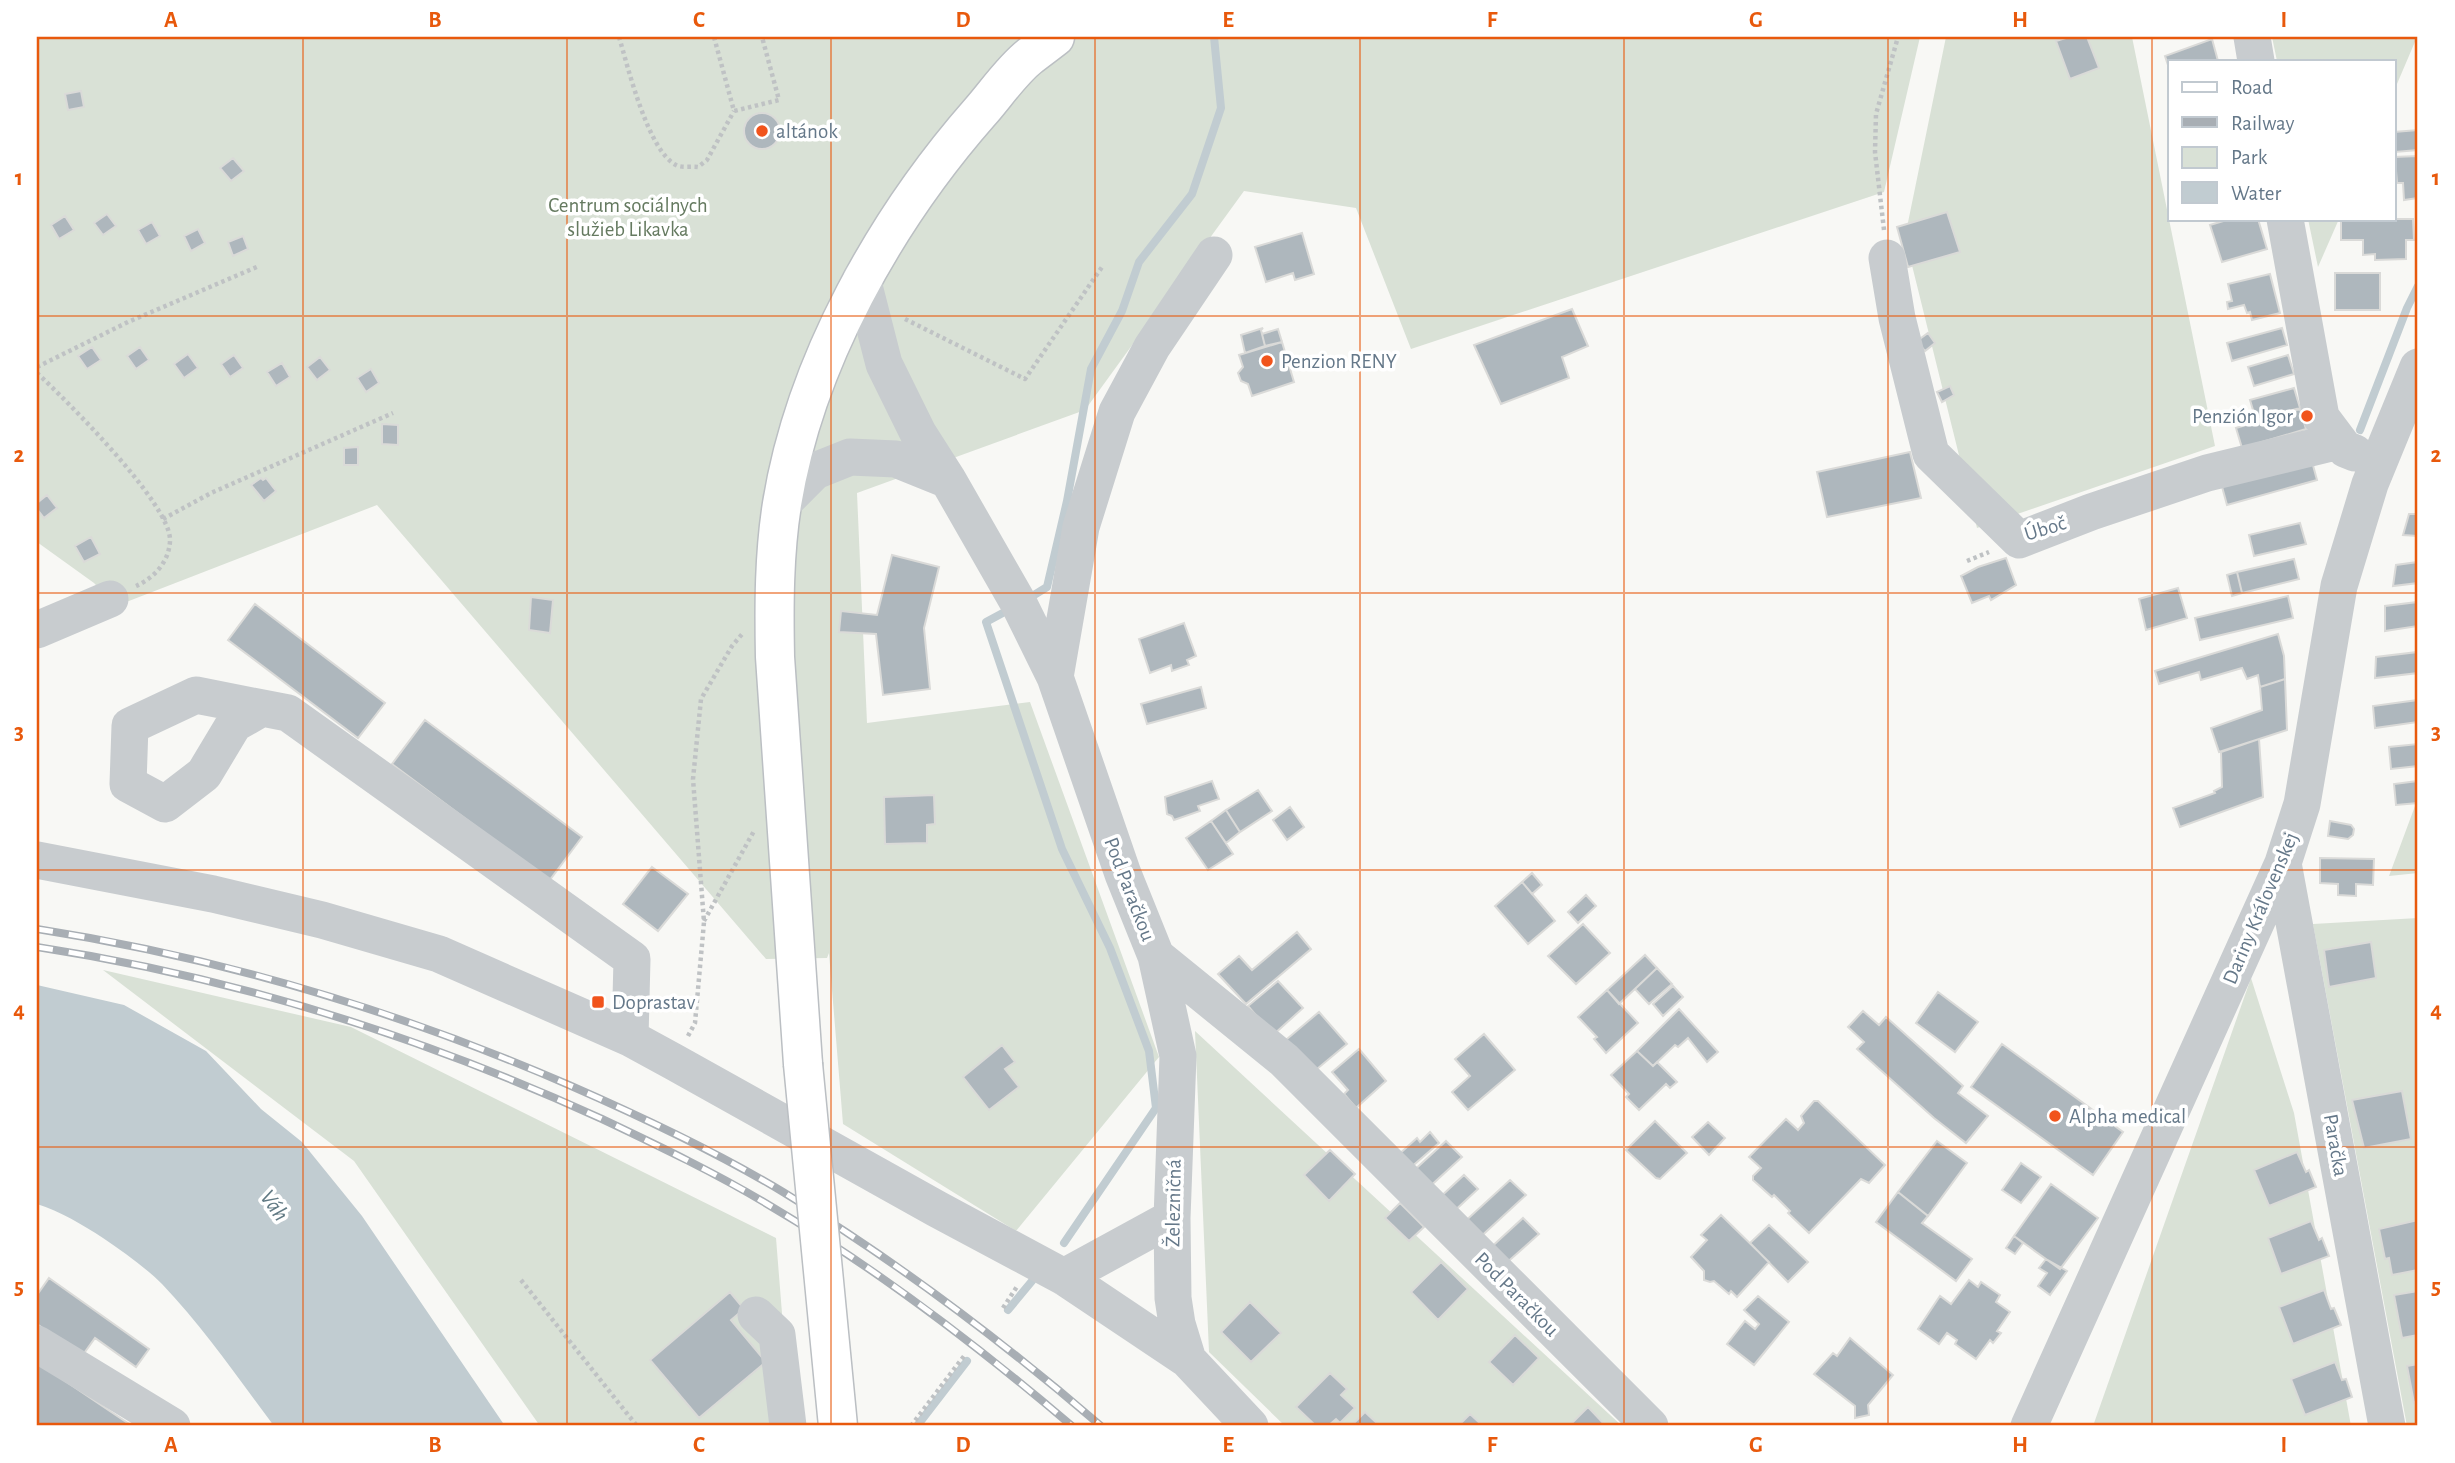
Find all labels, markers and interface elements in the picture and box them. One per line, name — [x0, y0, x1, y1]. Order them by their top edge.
text: A — [164, 9, 178, 32]
text: B — [428, 9, 442, 32]
text: C — [693, 9, 705, 32]
text: D — [955, 9, 971, 32]
text: E — [1222, 9, 1234, 32]
text: F — [1487, 9, 1498, 32]
text: G — [1749, 9, 1763, 32]
text: H — [2012, 9, 2028, 32]
text: I — [2281, 9, 2287, 32]
legend — [2168, 60, 2396, 220]
text: Road — [2231, 77, 2273, 98]
text: Railway — [2231, 113, 2294, 134]
place label: altánok — [776, 121, 838, 142]
marker: altánok — [754, 123, 770, 139]
text: Park — [2231, 147, 2268, 168]
text: 1 — [15, 167, 23, 190]
text: 1 — [2432, 167, 2440, 190]
text: Water — [2231, 183, 2281, 204]
park label: Centrum sociálnych služieb Likavka — [548, 195, 708, 240]
place label: Penzion RENY — [1281, 351, 1397, 372]
marker: Penzion RENY — [1259, 353, 1275, 369]
place label: Penzión Igor — [2192, 406, 2293, 427]
marker: Penzión Igor — [2299, 408, 2315, 424]
text: 2 — [14, 444, 25, 467]
text: 2 — [2431, 444, 2442, 467]
street label: Úboč — [2021, 510, 2068, 545]
text: 3 — [14, 721, 24, 744]
text: 3 — [2431, 721, 2441, 744]
street label: Dariny Kráľovenskej — [2219, 829, 2302, 987]
street label: Pod Paračkou — [1100, 834, 1159, 944]
place label: Doprastav — [612, 992, 696, 1013]
marker: Doprastav — [590, 994, 606, 1010]
text: 4 — [13, 999, 25, 1022]
text: 4 — [2430, 999, 2442, 1022]
place label: Alpha medical — [2069, 1106, 2186, 1127]
marker: Alpha medical — [2047, 1108, 2063, 1124]
street label: Paračka — [2320, 1112, 2351, 1178]
street label: Železničná — [1160, 1158, 1185, 1247]
water label: Váh — [255, 1186, 292, 1226]
street label: Pod Paračkou — [1471, 1248, 1563, 1341]
text: 5 — [14, 1276, 24, 1299]
text: 5 — [2431, 1276, 2441, 1299]
text: A — [164, 1434, 178, 1457]
text: B — [428, 1434, 442, 1457]
text: C — [693, 1434, 705, 1457]
text: D — [955, 1434, 971, 1457]
text: E — [1222, 1434, 1234, 1457]
text: F — [1487, 1434, 1498, 1457]
text: G — [1749, 1434, 1763, 1457]
text: H — [2012, 1434, 2028, 1457]
text: I — [2281, 1434, 2287, 1457]

